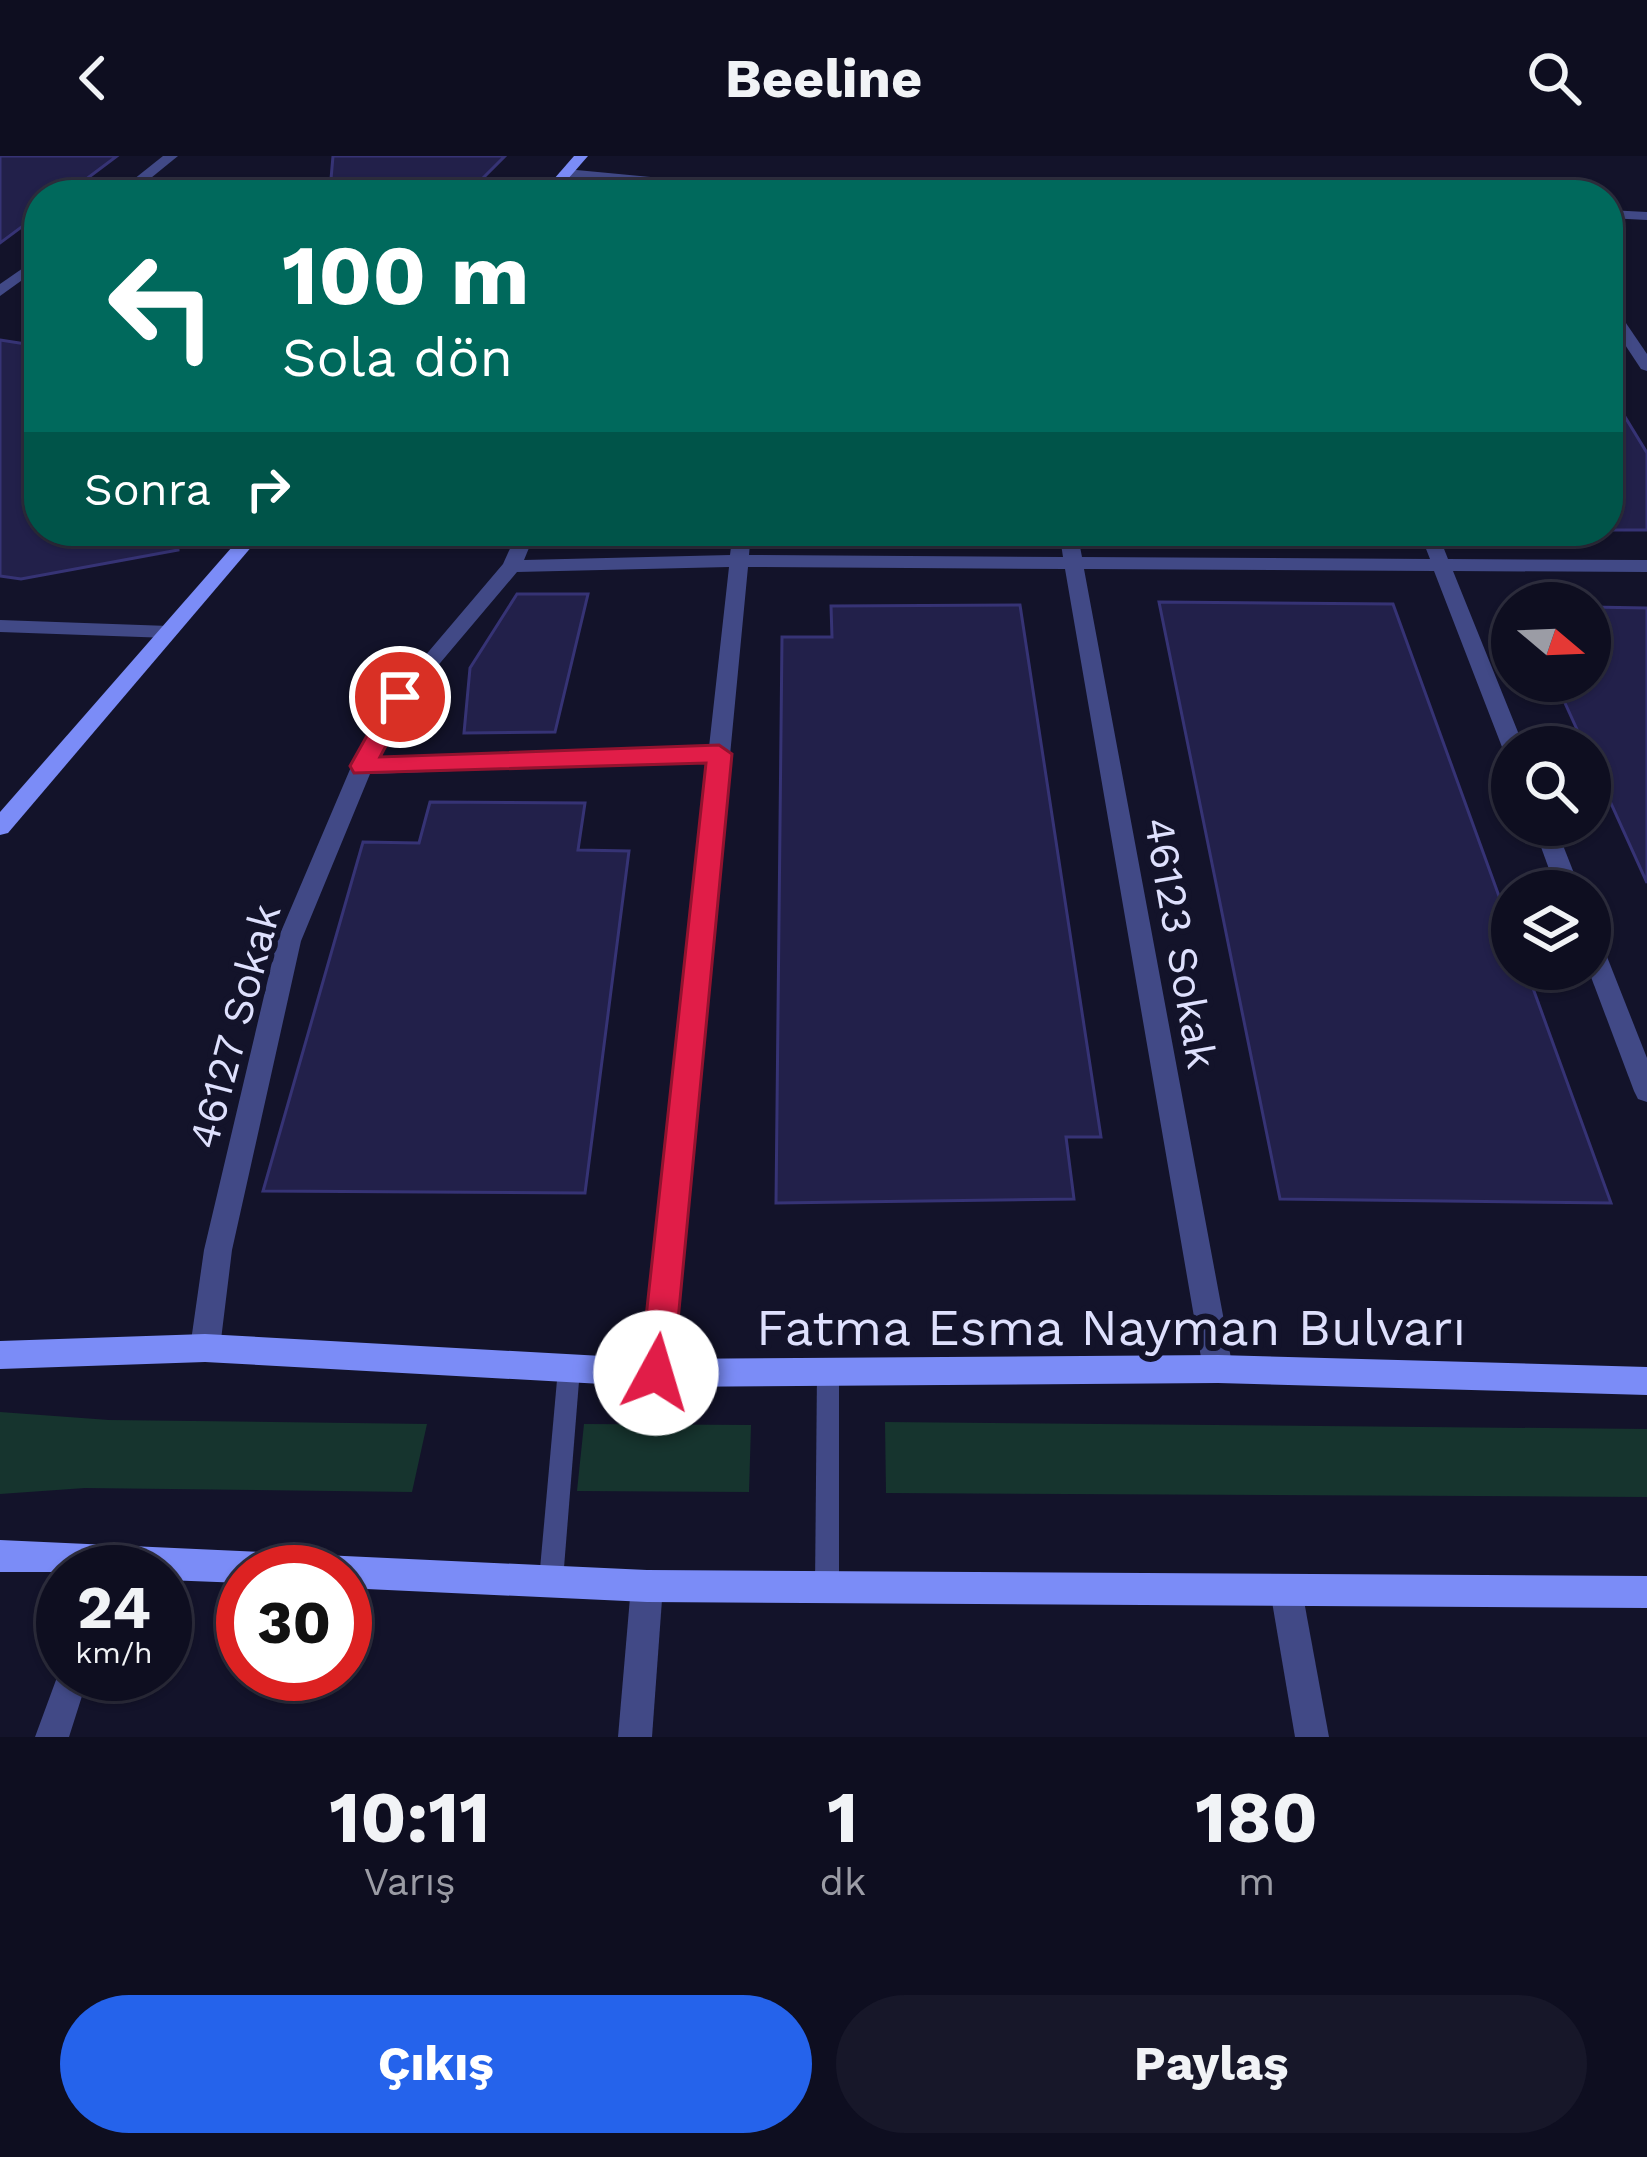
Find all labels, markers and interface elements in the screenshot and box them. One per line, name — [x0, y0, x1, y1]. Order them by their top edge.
icon: back — [60, 45, 126, 111]
icon: search — [1521, 45, 1587, 111]
text: Beeline — [725, 47, 922, 110]
text: 100 m — [282, 226, 529, 324]
icon: left — [84, 228, 240, 384]
text: Sola dön — [282, 326, 513, 389]
icon: right — [235, 456, 301, 522]
text: Sonra — [84, 463, 211, 516]
north arrow — [1491, 582, 1611, 702]
map controls — [1491, 582, 1611, 990]
pin — [349, 646, 451, 748]
icon: arrive — [367, 664, 433, 730]
button: search — [1491, 726, 1611, 846]
street label: 46123 Sokak — [1134, 814, 1227, 1072]
button: layers — [1491, 870, 1611, 990]
street label: 46127 Sokak — [178, 899, 291, 1154]
street label: Fatma Esma Nayman Bulvarı — [756, 1298, 1466, 1357]
position arrow — [593, 1310, 719, 1436]
speed limit sign: 30 — [216, 1545, 372, 1701]
text: 24 — [77, 1572, 151, 1643]
text: km/h — [75, 1635, 153, 1670]
text: 10:11 — [329, 1775, 490, 1859]
text: 1 — [827, 1775, 858, 1859]
text: 180 — [1195, 1775, 1318, 1859]
text: Varış — [364, 1859, 456, 1904]
text: dk — [820, 1859, 866, 1904]
text: m — [1238, 1859, 1275, 1904]
button: Çıkış — [60, 1995, 812, 2133]
button: Paylaş — [836, 1995, 1587, 2133]

